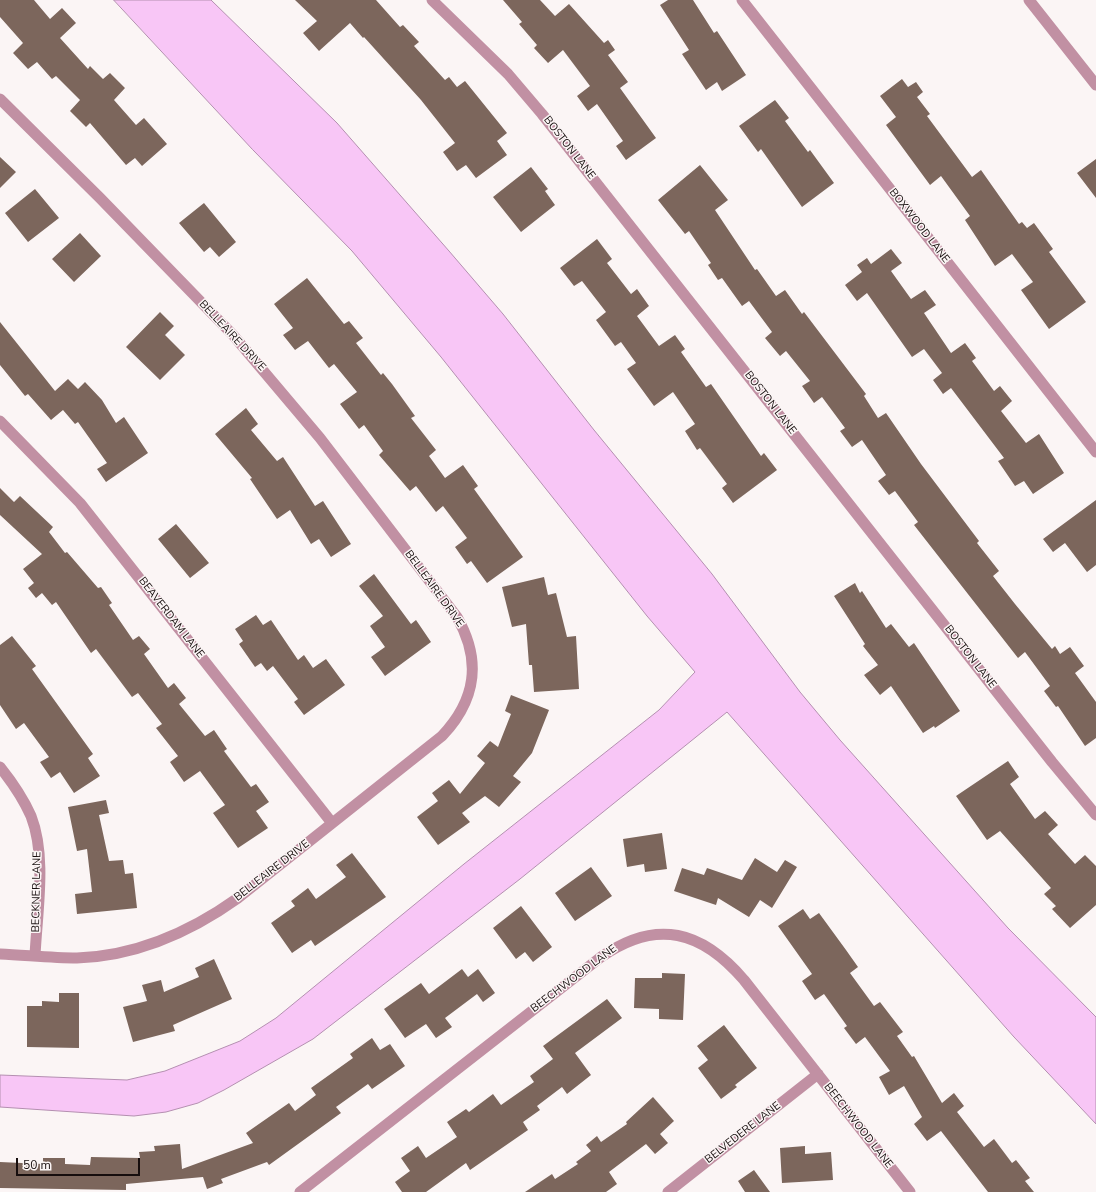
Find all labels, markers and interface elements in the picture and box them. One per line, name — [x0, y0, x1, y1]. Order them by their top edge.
street label: BOSTON LANE — [540, 114, 598, 182]
street label: BOXWOOD LANE — [886, 186, 952, 266]
street label: BELLEAIRE DRIVE — [196, 298, 268, 374]
street label: BOSTON LANE — [741, 369, 799, 437]
street label: BELLEAIRE DRIVE — [402, 548, 466, 630]
street label: BEAVERDAM LANE — [135, 575, 207, 661]
street label: BOSTON LANE — [941, 623, 999, 691]
street label: BELLEAIRE DRIVE — [232, 838, 312, 904]
street label: BECKNER LANE — [30, 851, 44, 933]
street label: BEECHWOOD LANE — [528, 942, 620, 1016]
street label: BEECHWOOD LANE — [821, 1081, 895, 1171]
street label: BELVEDERE LANE — [703, 1099, 783, 1167]
scale bar — [18, 1150, 142, 1176]
text: 50 m — [23, 1157, 51, 1173]

